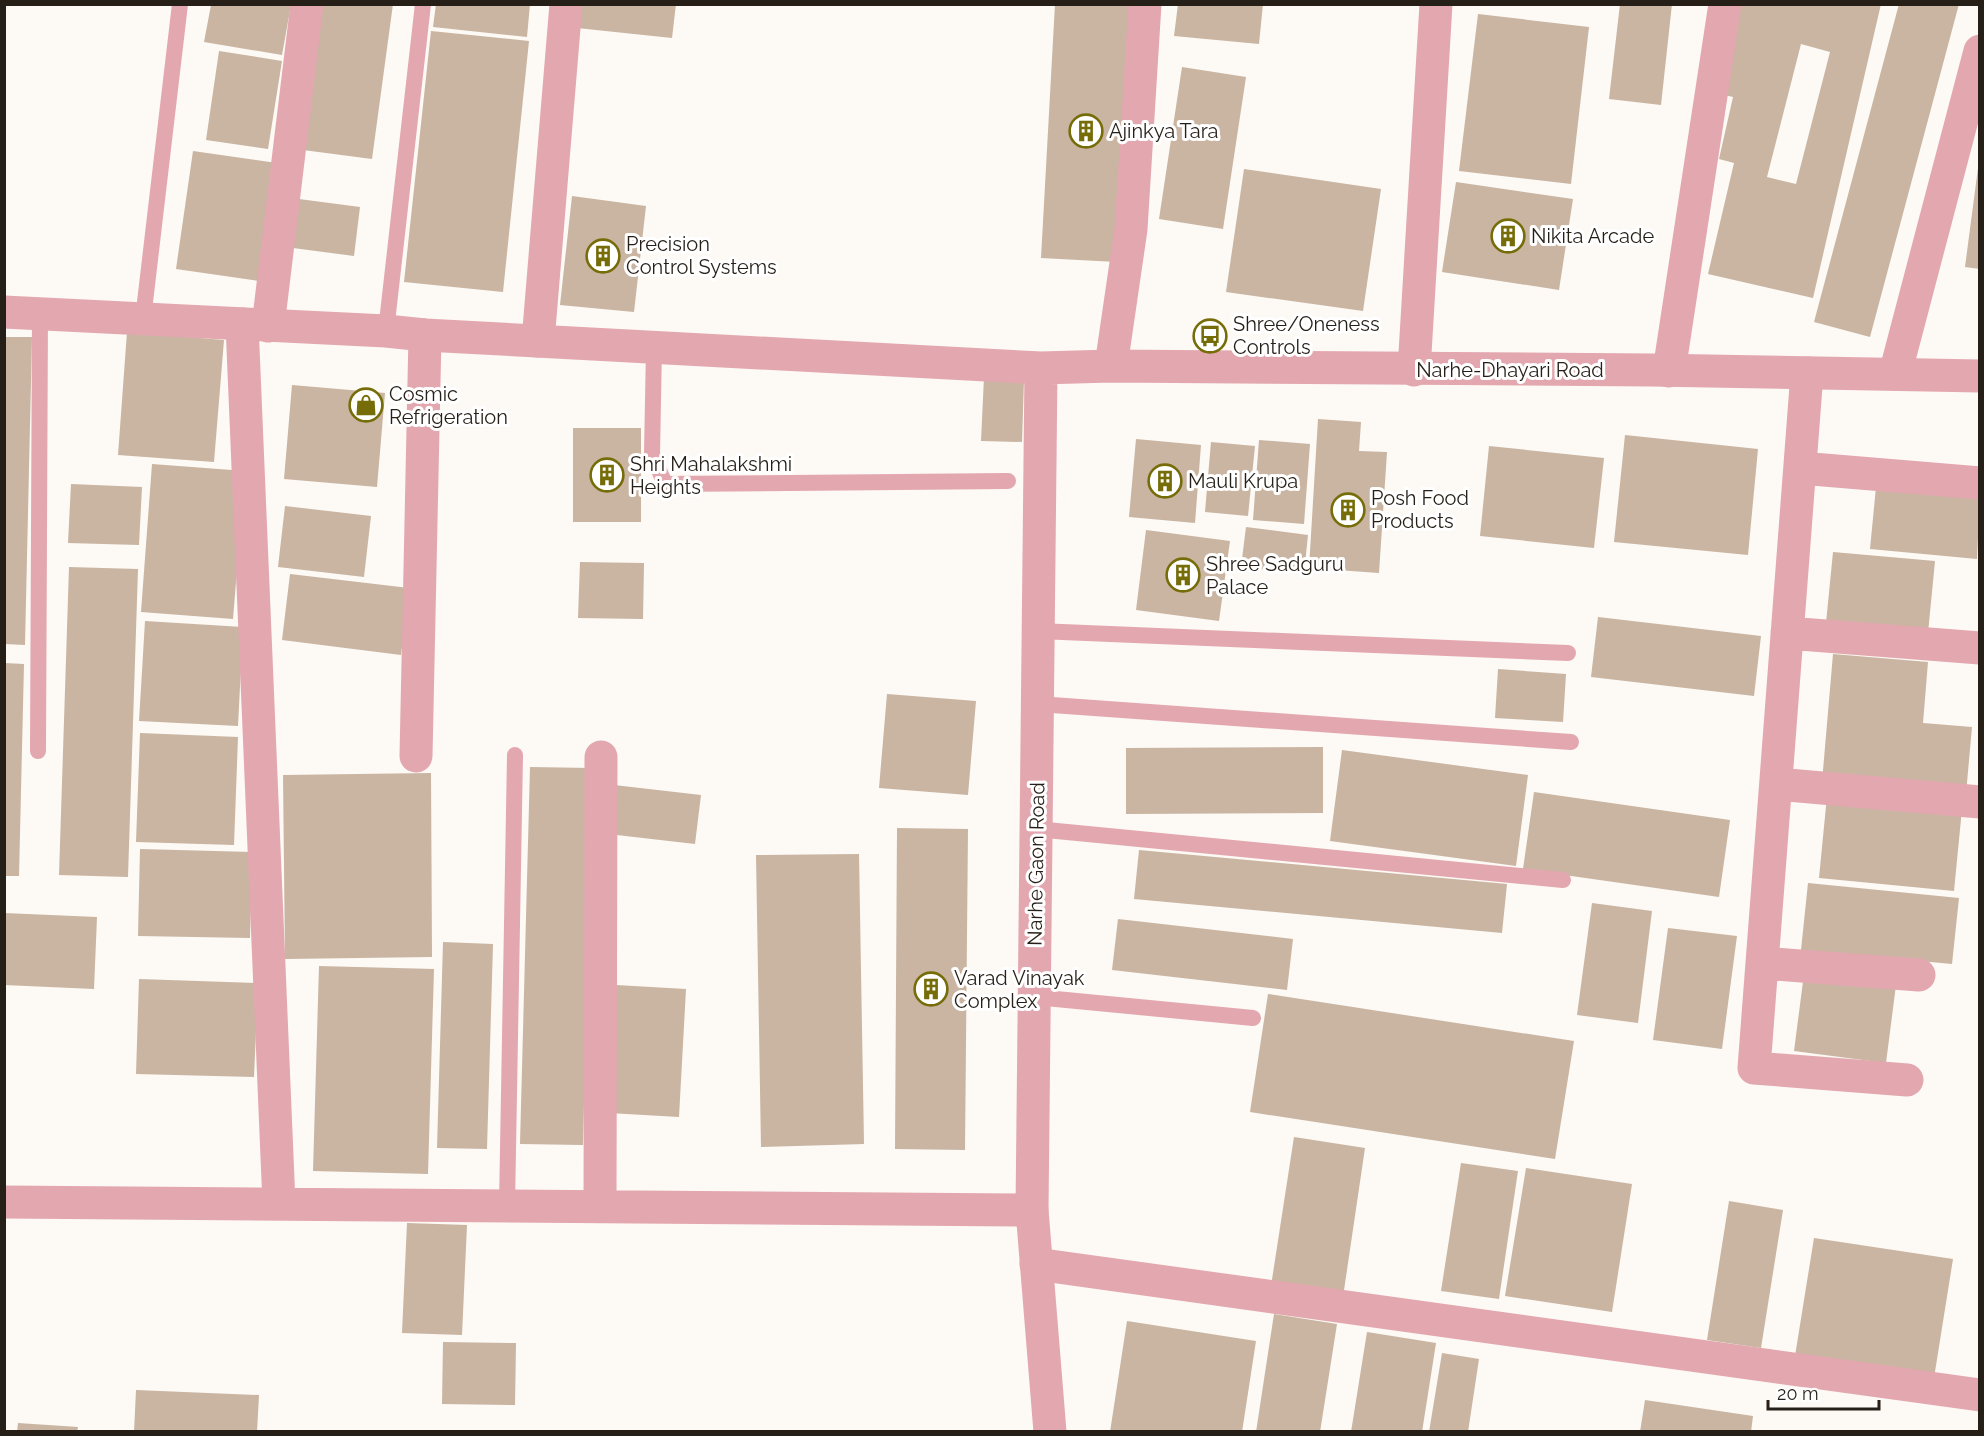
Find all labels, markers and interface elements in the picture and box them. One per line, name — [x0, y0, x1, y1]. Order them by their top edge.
building icon: Ajinkya Tara — [1068, 113, 1104, 149]
place label: Ajinkya Tara — [1109, 119, 1219, 143]
building icon: Nikita Arcade — [1490, 218, 1526, 254]
place label: Nikita Arcade — [1531, 224, 1654, 248]
place label: Precision Control Systems — [626, 232, 777, 279]
building icon: Precision Control Systems — [585, 238, 621, 274]
place label: Shree/Oneness Controls — [1233, 312, 1380, 359]
bus stop icon: Shree/Oneness Controls — [1192, 318, 1228, 354]
street label: Narhe-Dhayari Road — [1416, 358, 1604, 382]
place label: Cosmic Refrigeration — [389, 382, 508, 429]
shop icon: Cosmic Refrigeration — [348, 387, 384, 423]
place label: Shri Mahalakshmi Heights — [630, 452, 792, 499]
building icon: Shri Mahalakshmi Heights — [589, 457, 625, 493]
building icon: Mauli Krupa — [1147, 463, 1183, 499]
place label: Mauli Krupa — [1188, 469, 1298, 493]
place label: Posh Food Products — [1371, 486, 1469, 533]
building icon: Posh Food Products — [1330, 492, 1366, 528]
place label: Shree Sadguru Palace — [1206, 552, 1344, 599]
building icon: Shree Sadguru Palace — [1165, 557, 1201, 593]
street label: Narhe Gaon Road — [1023, 782, 1049, 946]
place label: Varad Vinayak Complex — [954, 966, 1085, 1013]
building icon: Varad Vinayak Complex — [913, 971, 949, 1007]
scale bar — [1768, 1373, 1879, 1411]
text: 20 m — [1777, 1383, 1819, 1404]

